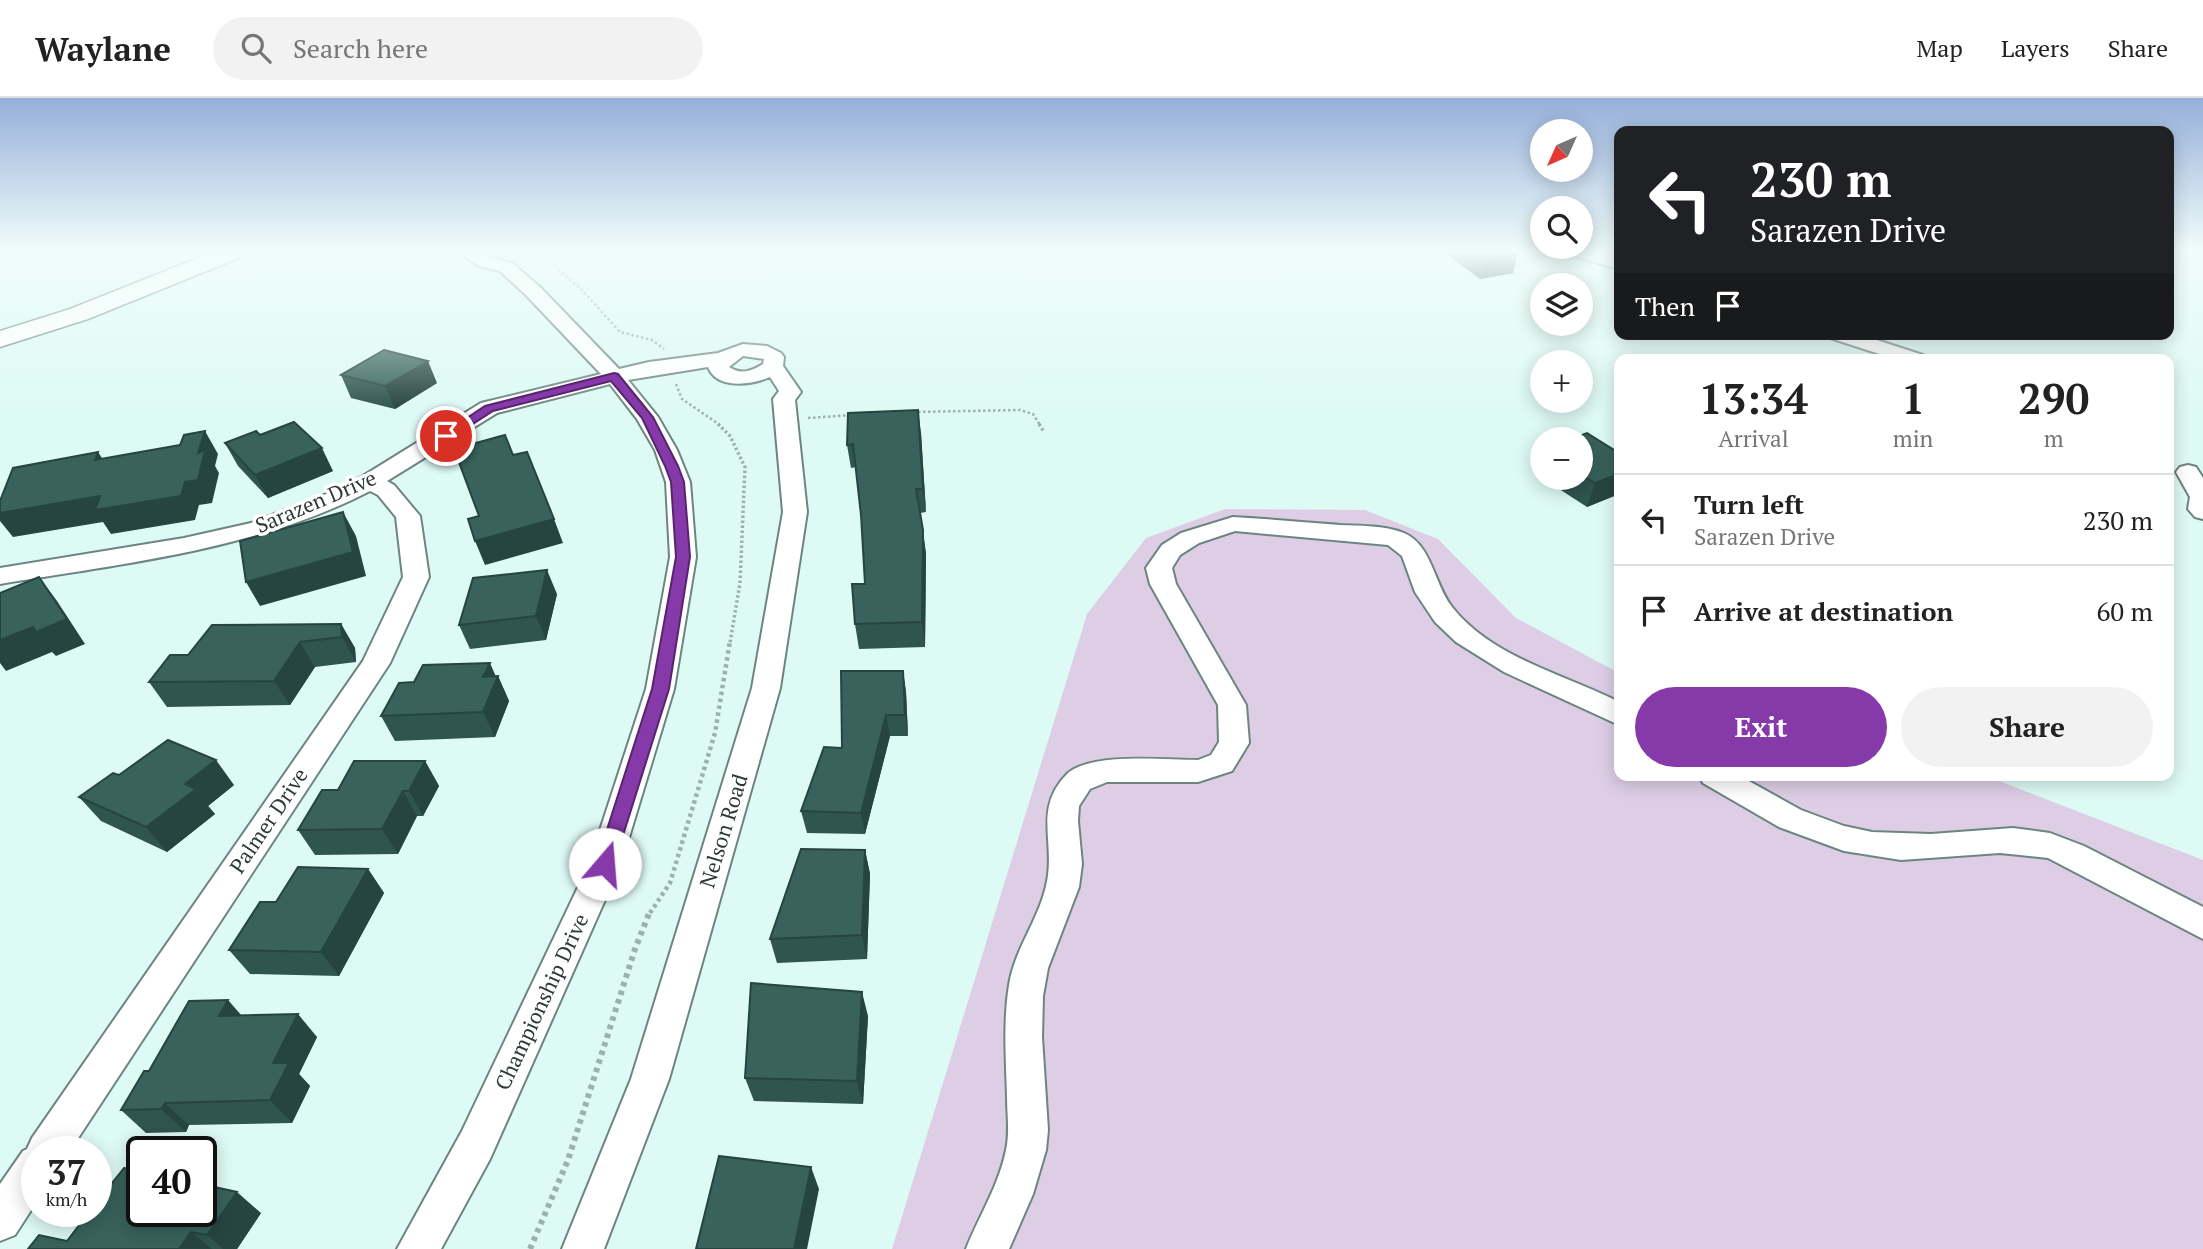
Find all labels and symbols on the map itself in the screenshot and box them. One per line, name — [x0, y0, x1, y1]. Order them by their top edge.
north arrow — [1530, 119, 1592, 182]
pin — [416, 406, 476, 466]
street label: Sarazen Drive — [251, 463, 380, 539]
street label: Palmer Drive — [223, 762, 314, 879]
street label: Nelson Road — [692, 770, 754, 891]
position arrow — [568, 827, 642, 901]
street label: Championship Drive — [488, 909, 594, 1094]
speed limit sign: 40 — [126, 1136, 217, 1227]

